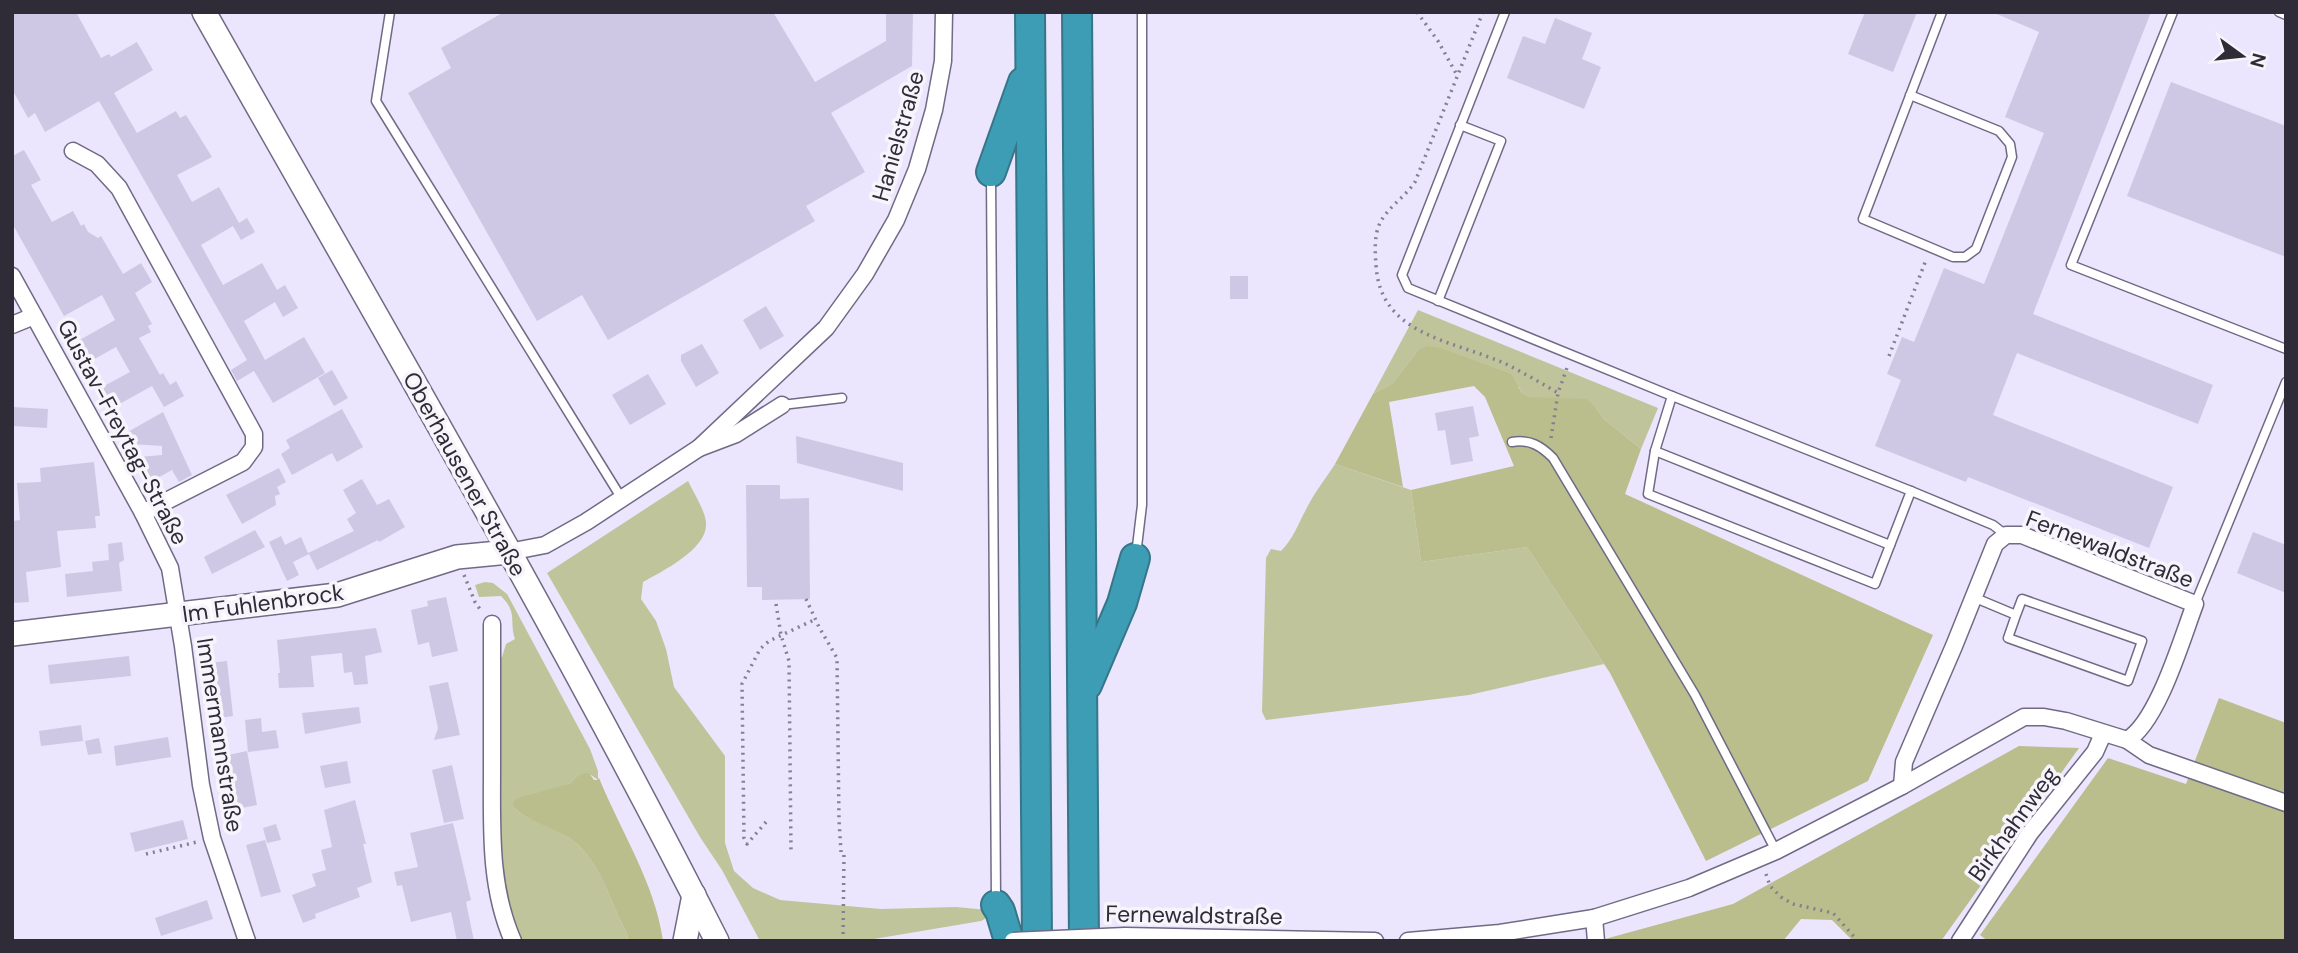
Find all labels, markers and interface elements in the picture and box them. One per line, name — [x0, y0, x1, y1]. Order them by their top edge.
north arrow — [2207, 21, 2277, 91]
text: N — [2244, 50, 2272, 70]
street label: Hanielstraße — [865, 67, 931, 205]
street label: Gustav-Freytag-Straße — [51, 314, 195, 550]
street label: Oberhausener Straße — [396, 366, 534, 582]
street label: Fernewaldstraße — [2022, 503, 2198, 595]
street label: Im Fuhlenbrock — [180, 577, 346, 629]
street label: Immermannstraße — [190, 636, 250, 834]
street label: Birkhahnweg — [1961, 761, 2065, 887]
street label: Fernewaldstraße — [1105, 898, 1283, 932]

